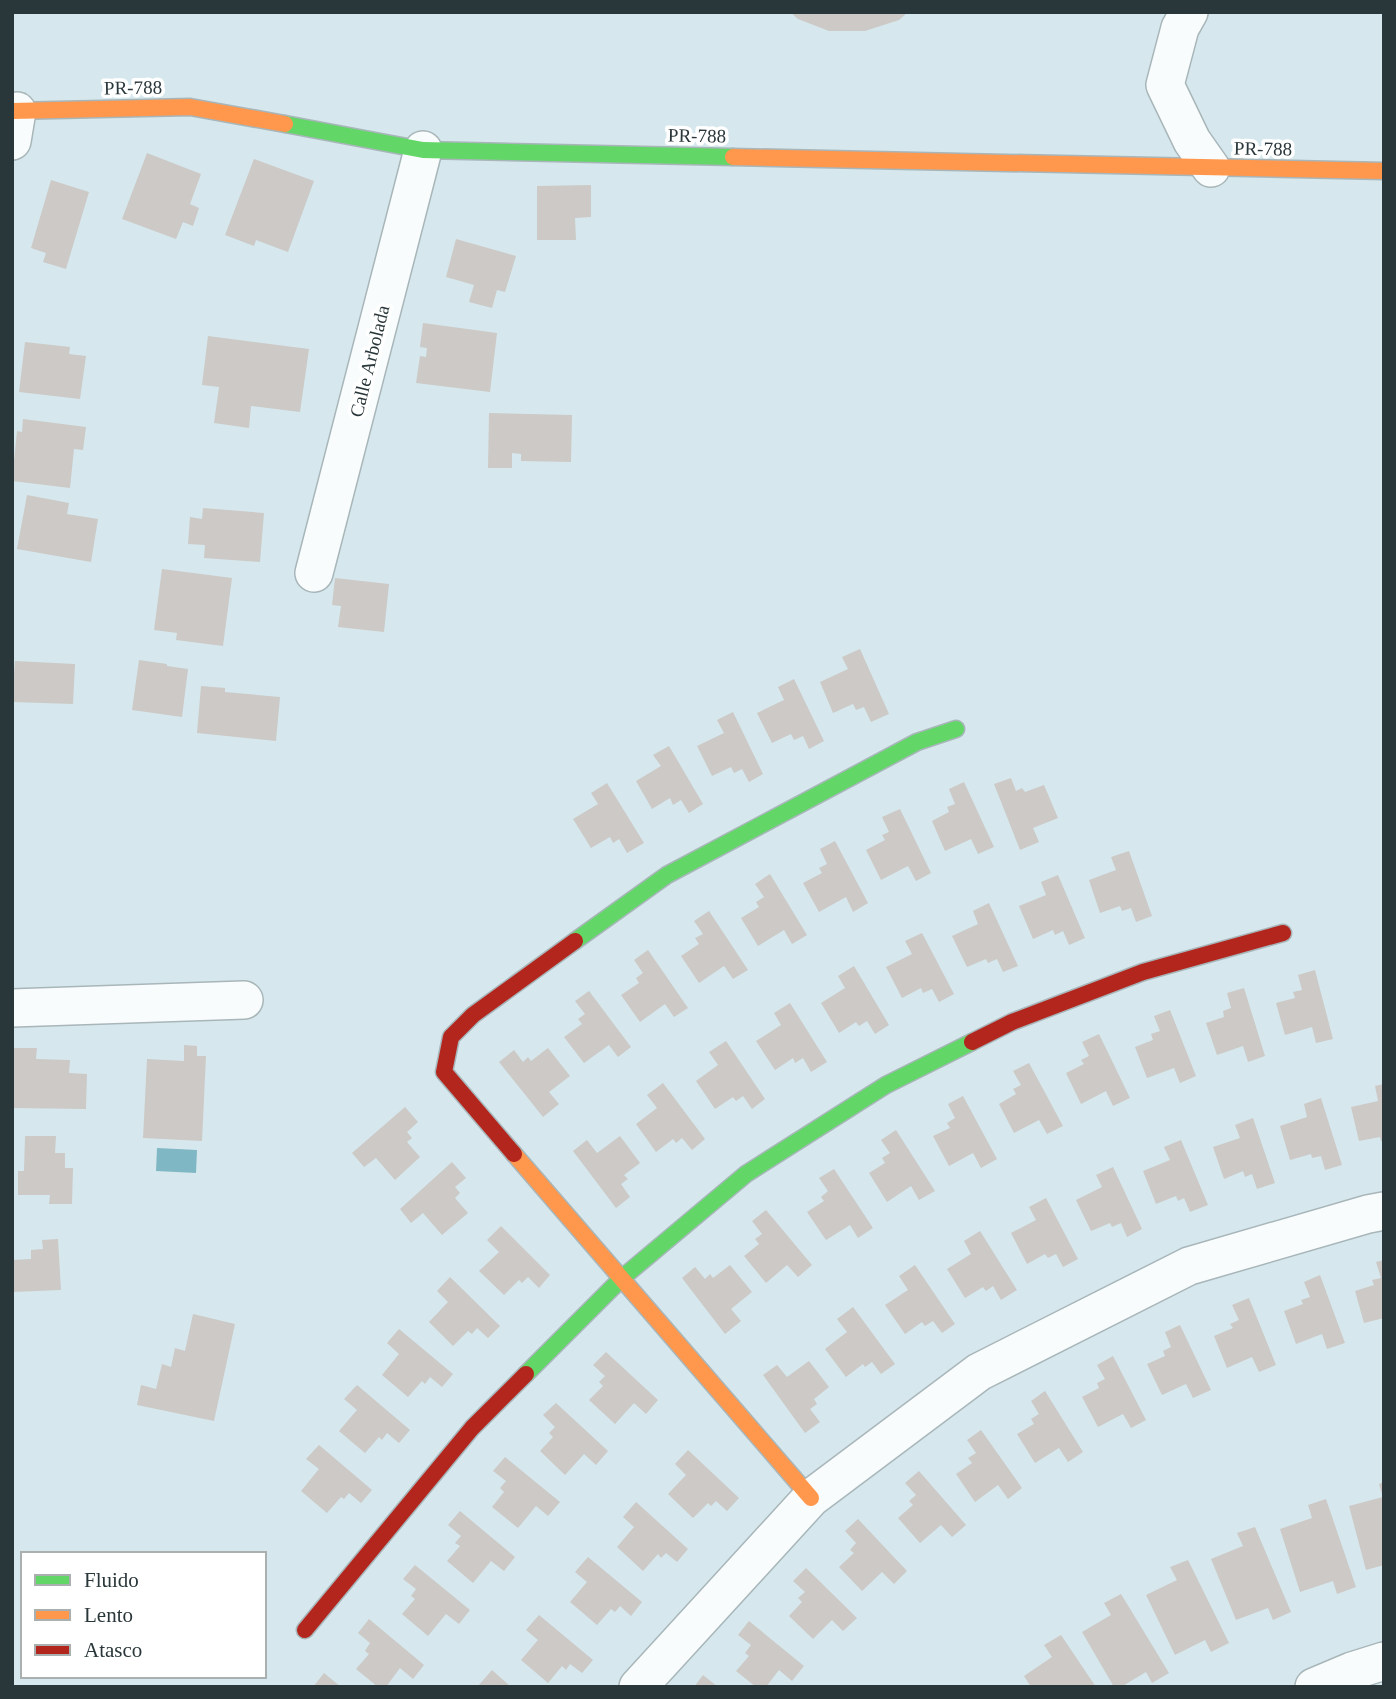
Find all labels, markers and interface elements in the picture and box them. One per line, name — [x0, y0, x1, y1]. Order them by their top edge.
street label: PR-788 — [104, 76, 162, 99]
street label: PR-788 — [668, 124, 726, 147]
street label: PR-788 — [1234, 137, 1292, 160]
street label: Calle Arbolada — [345, 302, 394, 419]
legend — [21, 1552, 266, 1678]
text: Fluido — [84, 1568, 139, 1592]
text: Lento — [84, 1603, 133, 1627]
text: Atasco — [84, 1638, 142, 1662]

